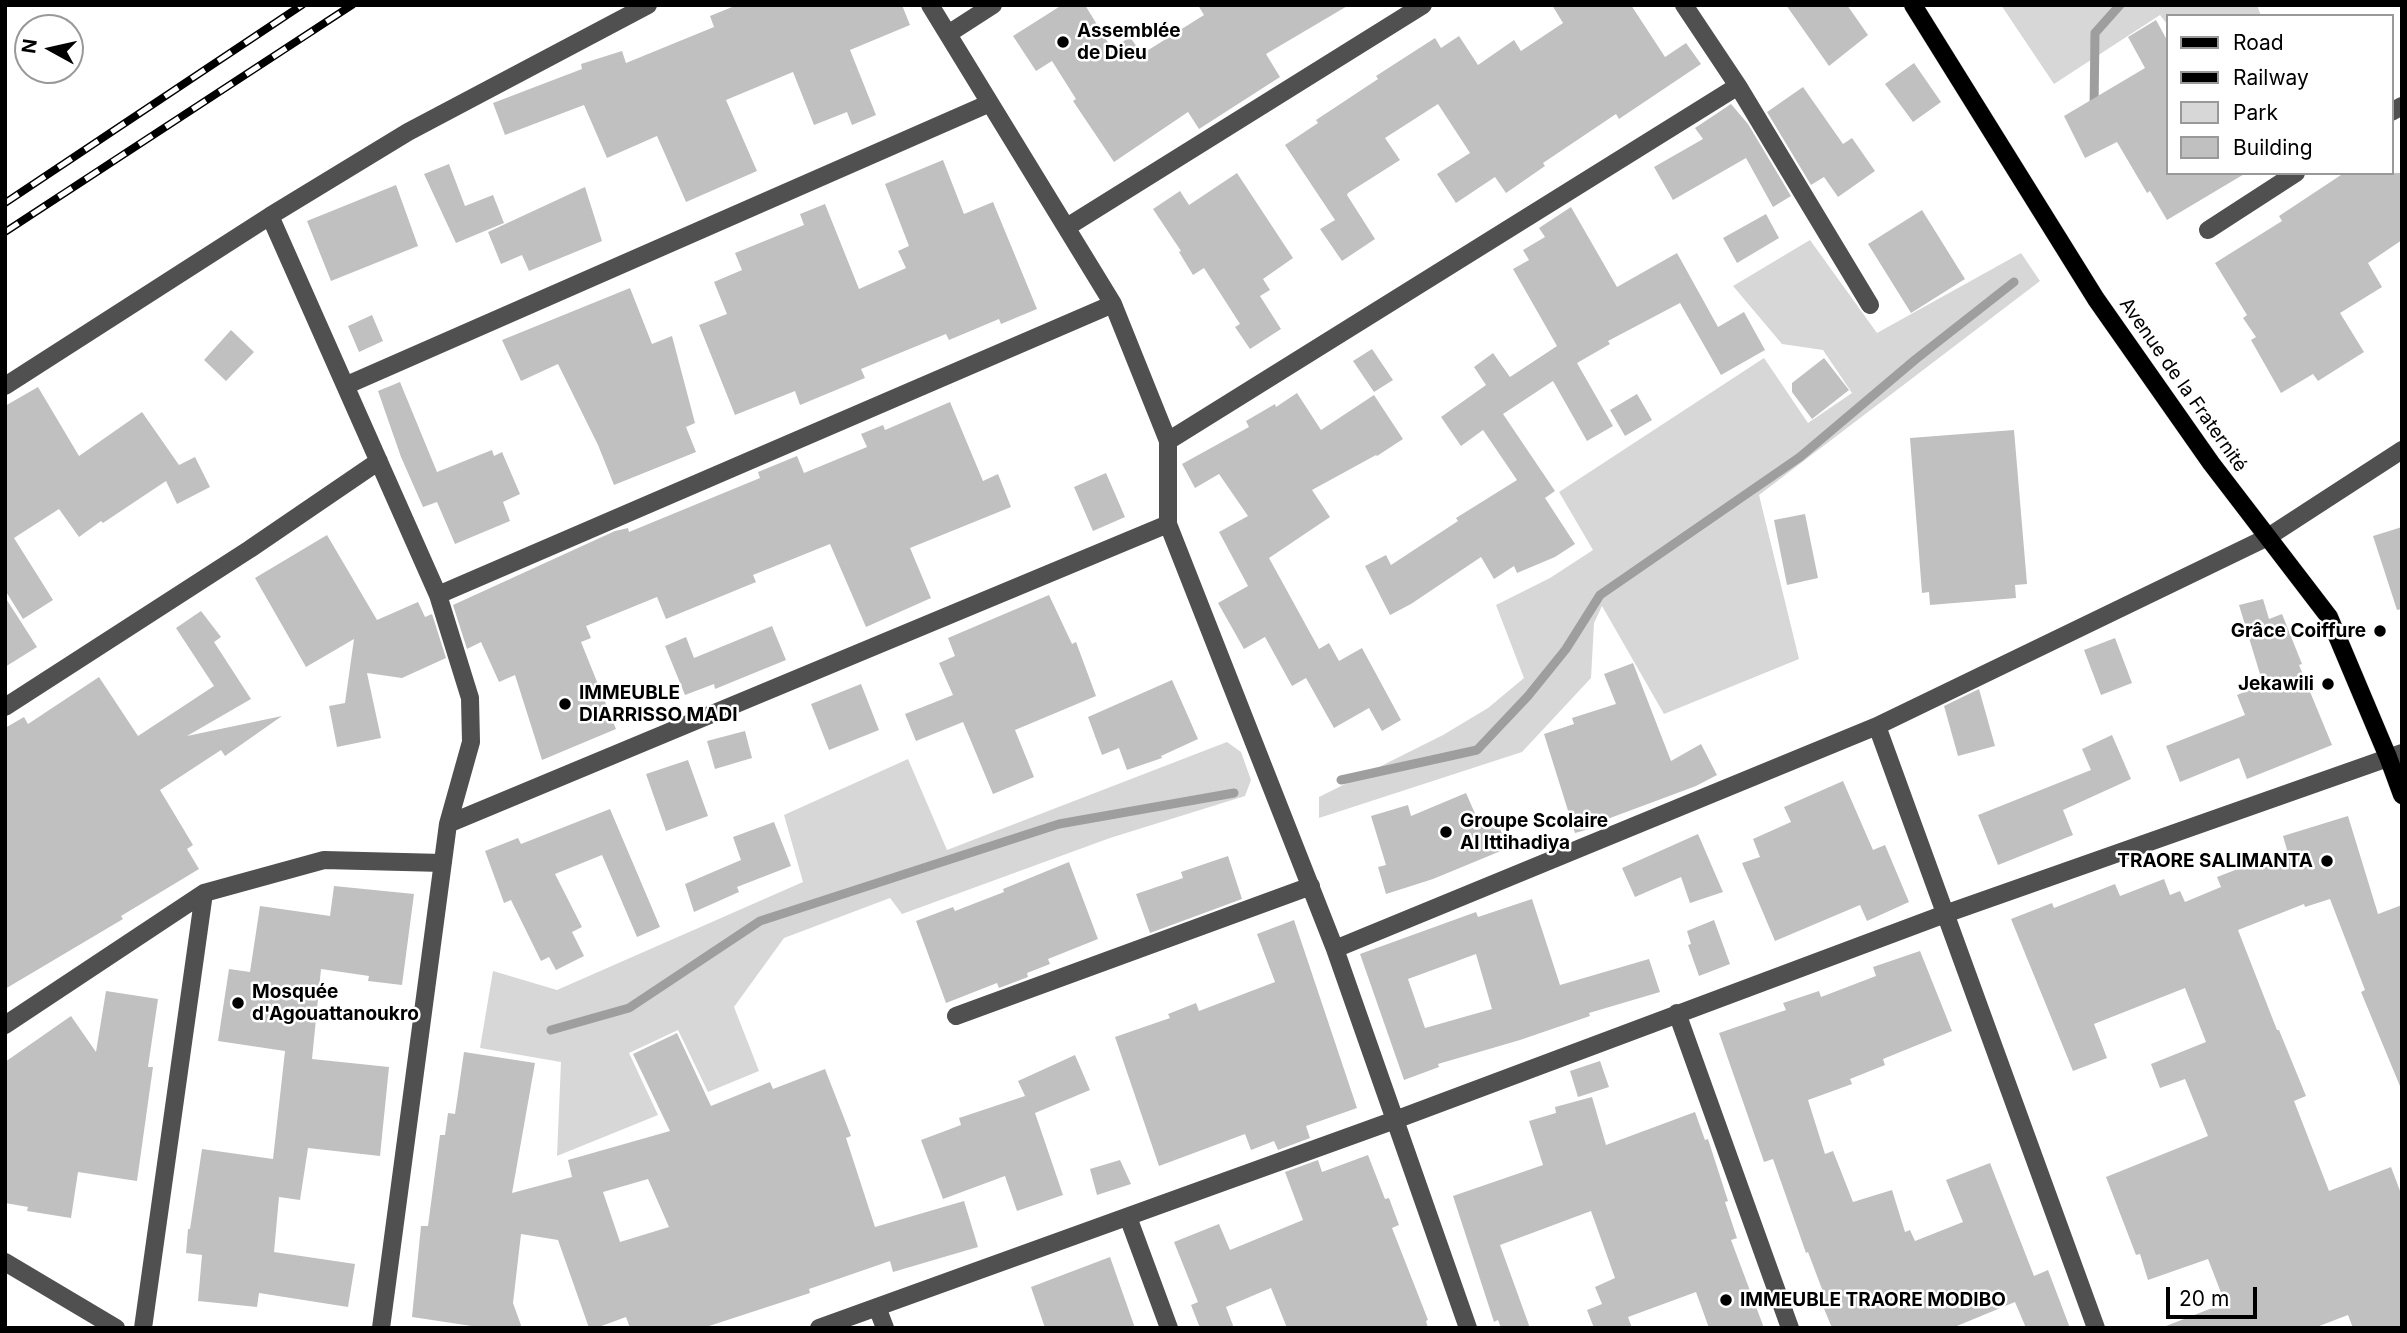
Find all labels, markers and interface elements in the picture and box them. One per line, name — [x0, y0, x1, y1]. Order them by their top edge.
north arrow — [14, 14, 84, 84]
legend — [2166, 14, 2393, 175]
place label: Assemblée de Dieu — [1077, 20, 1181, 64]
text: Road — [2233, 30, 2284, 55]
marker: Assemblée de Dieu — [1055, 34, 1071, 50]
text: N — [17, 38, 42, 55]
text: Railway — [2233, 65, 2309, 90]
text: Park — [2233, 100, 2278, 125]
text: Building — [2233, 135, 2313, 160]
street label: Avenue de la Fraternité — [2114, 294, 2252, 476]
place label: Grâce Coiffure — [2231, 620, 2366, 642]
marker: Grâce Coiffure — [2372, 623, 2388, 639]
place label: Jekawili — [2238, 673, 2314, 695]
marker: Jekawili — [2320, 676, 2336, 692]
place label: IMMEUBLE DIARRISSO MADI — [579, 682, 737, 726]
marker: IMMEUBLE DIARRISSO MADI — [557, 696, 573, 712]
place label: Groupe Scolaire Al Ittihadiya — [1460, 810, 1608, 854]
marker: Groupe Scolaire Al Ittihadiya — [1438, 824, 1454, 840]
place label: TRAORE SALIMANTA — [2117, 850, 2313, 872]
marker: TRAORE SALIMANTA — [2319, 853, 2335, 869]
place label: Mosquée d'Agouattanoukro — [252, 981, 419, 1025]
marker: Mosquée d'Agouattanoukro — [230, 995, 246, 1011]
scale bar — [2169, 1274, 2260, 1318]
text: 20 m — [2179, 1286, 2229, 1311]
place label: IMMEUBLE TRAORE MODIBO — [1740, 1289, 2006, 1311]
marker: IMMEUBLE TRAORE MODIBO — [1718, 1292, 1734, 1308]

